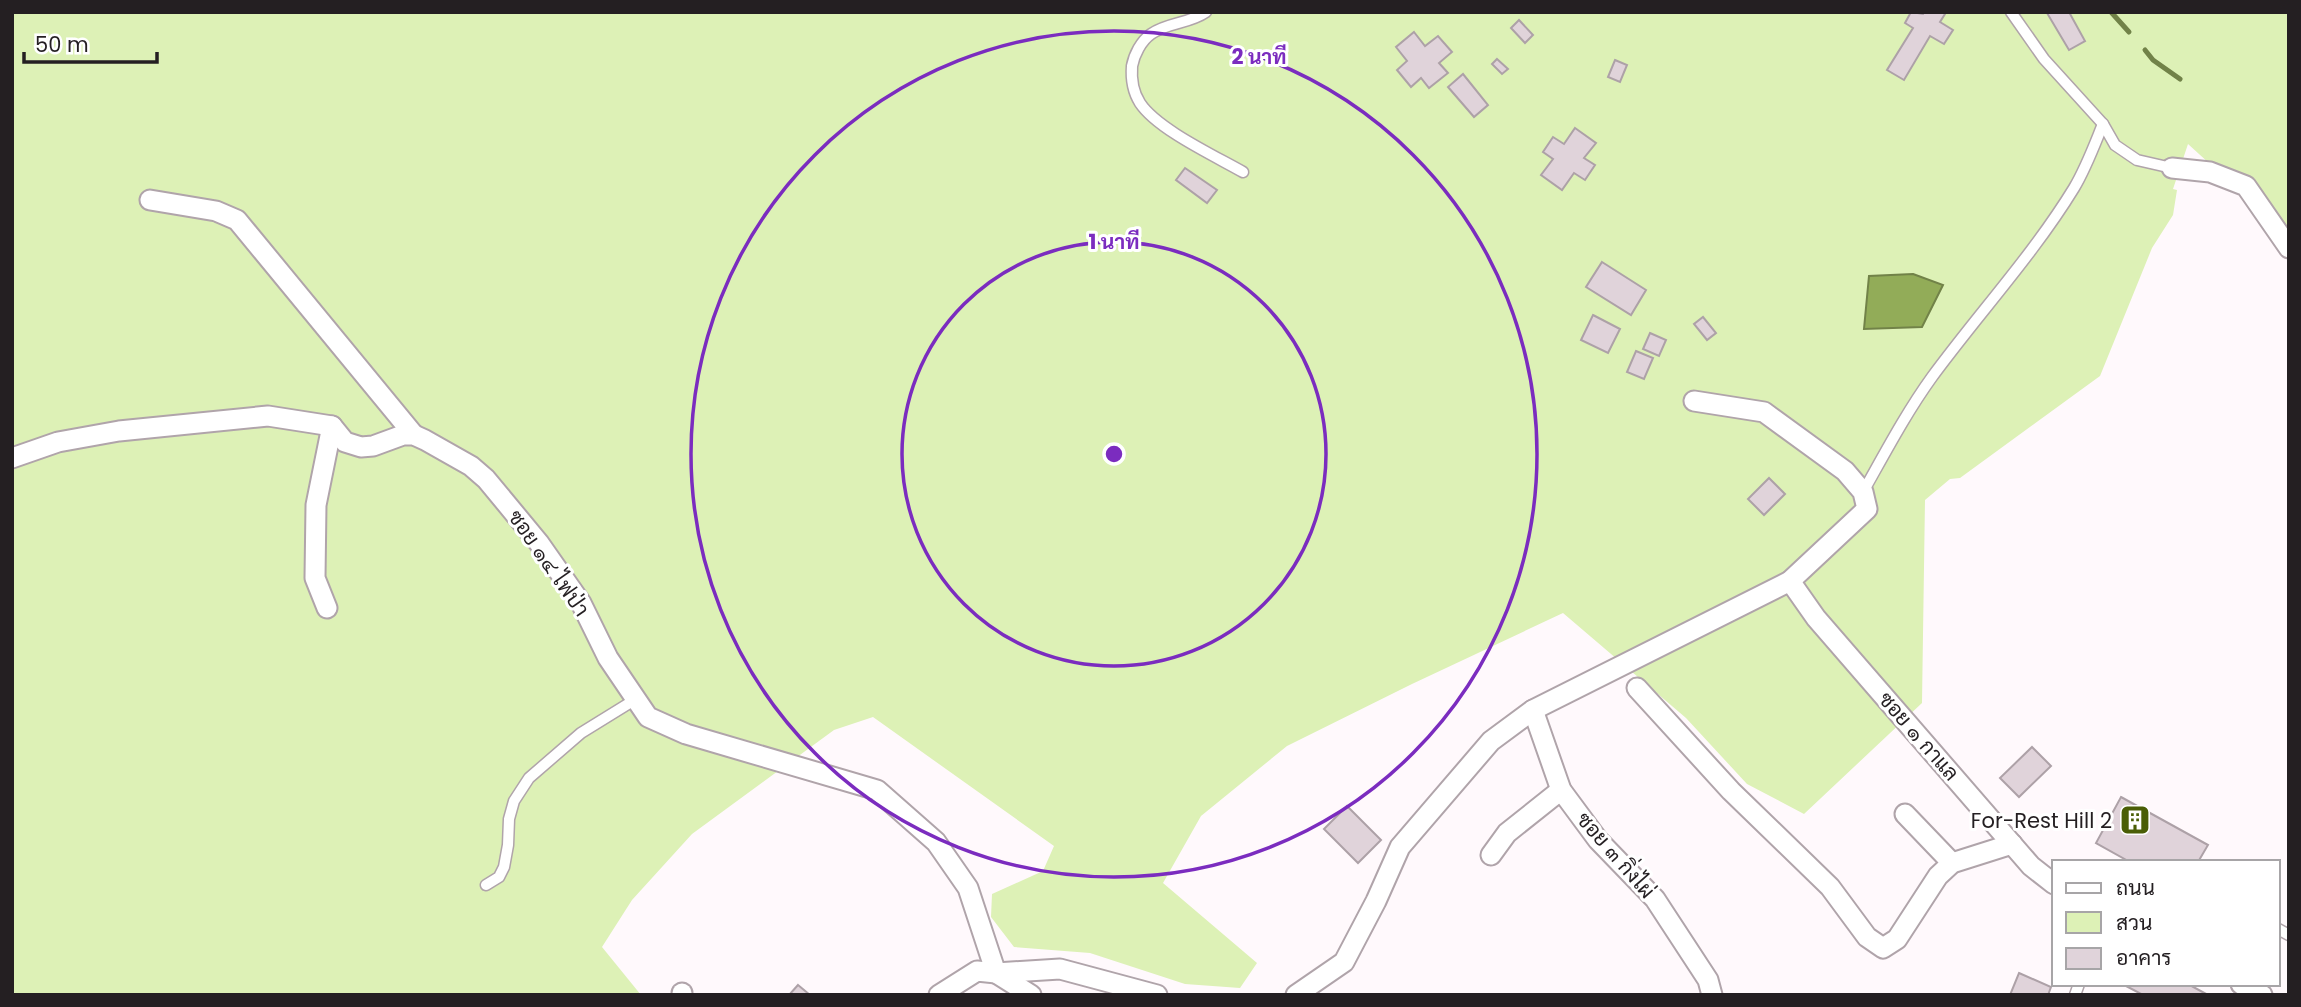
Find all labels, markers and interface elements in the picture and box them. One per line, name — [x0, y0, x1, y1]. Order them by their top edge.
scale bar — [24, 21, 158, 65]
text: 50 m — [35, 30, 89, 59]
text: 2 นาที — [1231, 42, 1287, 71]
text: 1 นาที — [1089, 227, 1139, 256]
centre of rings — [1102, 442, 1126, 466]
street label: ซอย ๑๔ ไฟป่า — [502, 504, 596, 622]
street label: ซอย ๑ กาแล — [1872, 685, 1966, 787]
street label: ซอย ๓ กิ่งไผ่ — [1570, 803, 1665, 904]
building icon: For-Rest Hill 2 — [2118, 803, 2152, 837]
place label: For-Rest Hill 2 — [1971, 806, 2112, 835]
legend — [2052, 860, 2280, 986]
text: ถนน — [2116, 873, 2155, 902]
text: สวน — [2116, 908, 2152, 937]
text: อาคาร — [2116, 943, 2172, 972]

